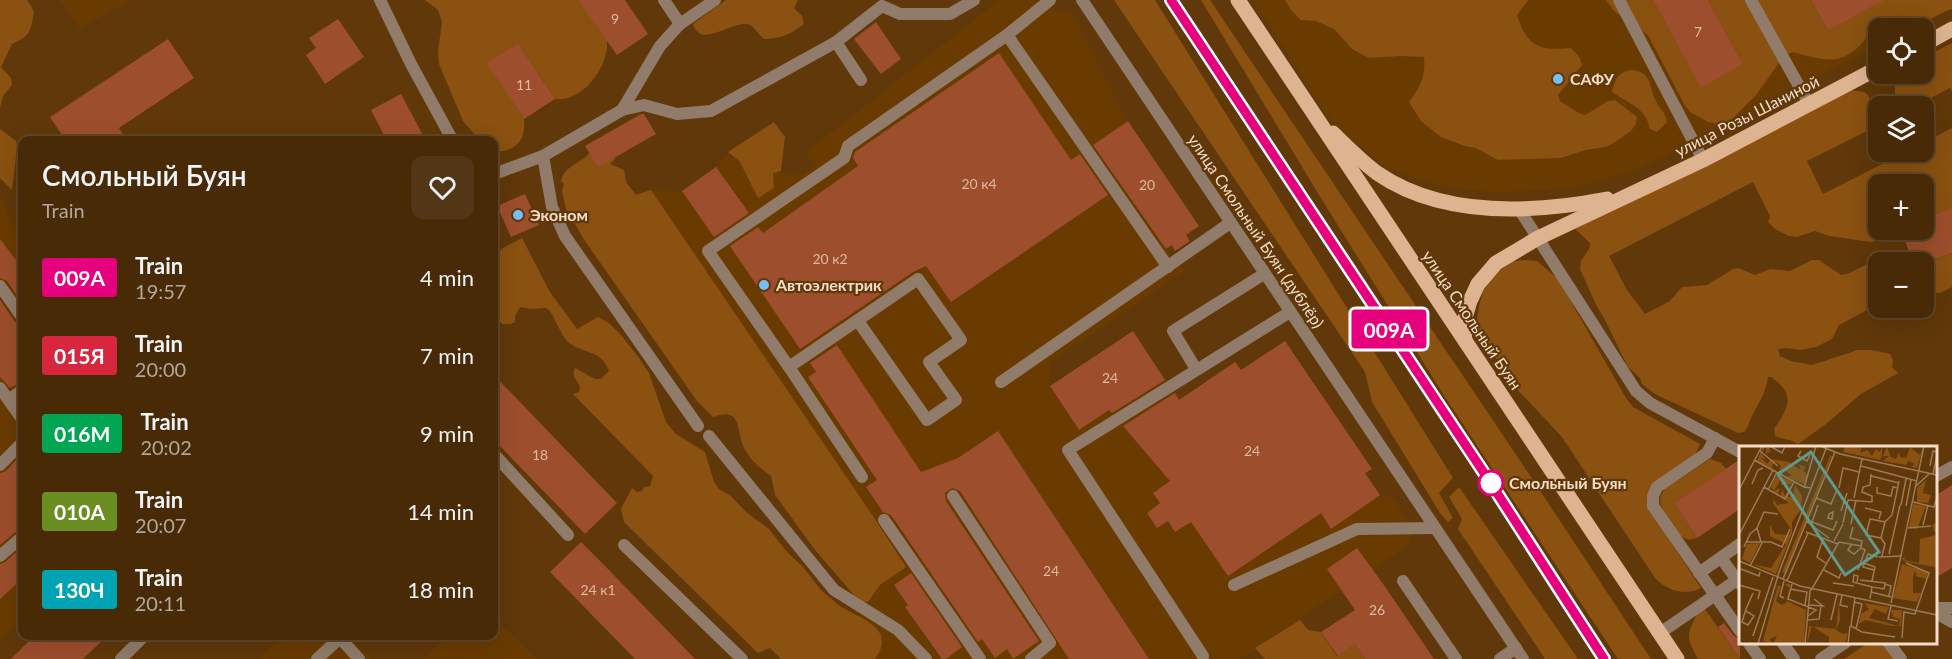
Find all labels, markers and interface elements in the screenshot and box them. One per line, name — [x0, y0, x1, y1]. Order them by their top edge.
house number: 9 — [611, 10, 619, 27]
map controls — [1868, 18, 1934, 318]
button: locate — [1868, 18, 1934, 84]
house number: 7 — [1694, 23, 1702, 40]
place label: САФУ — [1570, 69, 1614, 88]
street label: улица Розы Шаниной — [1672, 71, 1822, 160]
marker: САФУ — [1551, 72, 1565, 86]
house number: 11 — [516, 76, 532, 93]
button: layers — [1868, 96, 1934, 162]
street label: улица Смольный Буян (дублёр) — [1184, 130, 1329, 331]
button: heart — [411, 156, 474, 219]
text: Смольный Буян — [42, 158, 247, 192]
button: + — [1868, 174, 1934, 240]
house number: 20 к4 — [961, 175, 997, 192]
house number: 20 — [1139, 176, 1155, 193]
text: Train — [42, 198, 85, 222]
place label: Эконом — [530, 205, 588, 224]
marker: Эконом — [511, 208, 525, 222]
street label: улица Смольный Буян — [1419, 246, 1526, 393]
house number: 20 к2 — [812, 250, 848, 267]
text: Train — [135, 252, 183, 279]
button: − — [1868, 252, 1934, 318]
text: 4 min — [420, 264, 474, 291]
text: 009А — [54, 265, 105, 290]
place label: Автоэлектрик — [775, 275, 882, 294]
marker: Автоэлектрик — [757, 278, 771, 292]
text: 19:57 — [135, 279, 186, 303]
line badge: 009А — [1347, 310, 1431, 348]
text: 009А — [1363, 317, 1415, 342]
text: Train — [135, 330, 183, 357]
text: 7 min — [420, 342, 474, 369]
text: 015Я — [54, 343, 105, 368]
text: 20:00 — [135, 357, 186, 381]
house number: 24 — [1102, 369, 1118, 386]
text: Train — [140, 408, 189, 435]
text: 9 min — [420, 420, 474, 447]
text: 016М — [54, 421, 110, 446]
text: 20:02 — [140, 435, 192, 459]
house number: 24 — [1244, 442, 1260, 459]
house number: 18 — [532, 446, 548, 463]
inset map — [1739, 446, 1937, 644]
marker: Смольный Буян — [1478, 470, 1504, 496]
place label: Смольный Буян — [1509, 473, 1627, 492]
text: Train — [135, 486, 183, 513]
text: 14 min — [407, 498, 474, 525]
text: 010А — [54, 499, 105, 524]
text: 20:07 — [135, 513, 186, 537]
house number: 24 — [1043, 562, 1059, 579]
text: Train — [135, 564, 183, 591]
text: 18 min — [407, 576, 474, 603]
text: 130Ч — [54, 577, 105, 602]
house number: 24 к1 — [580, 581, 616, 598]
text: 20:11 — [135, 591, 186, 615]
house number: 26 — [1369, 601, 1385, 618]

